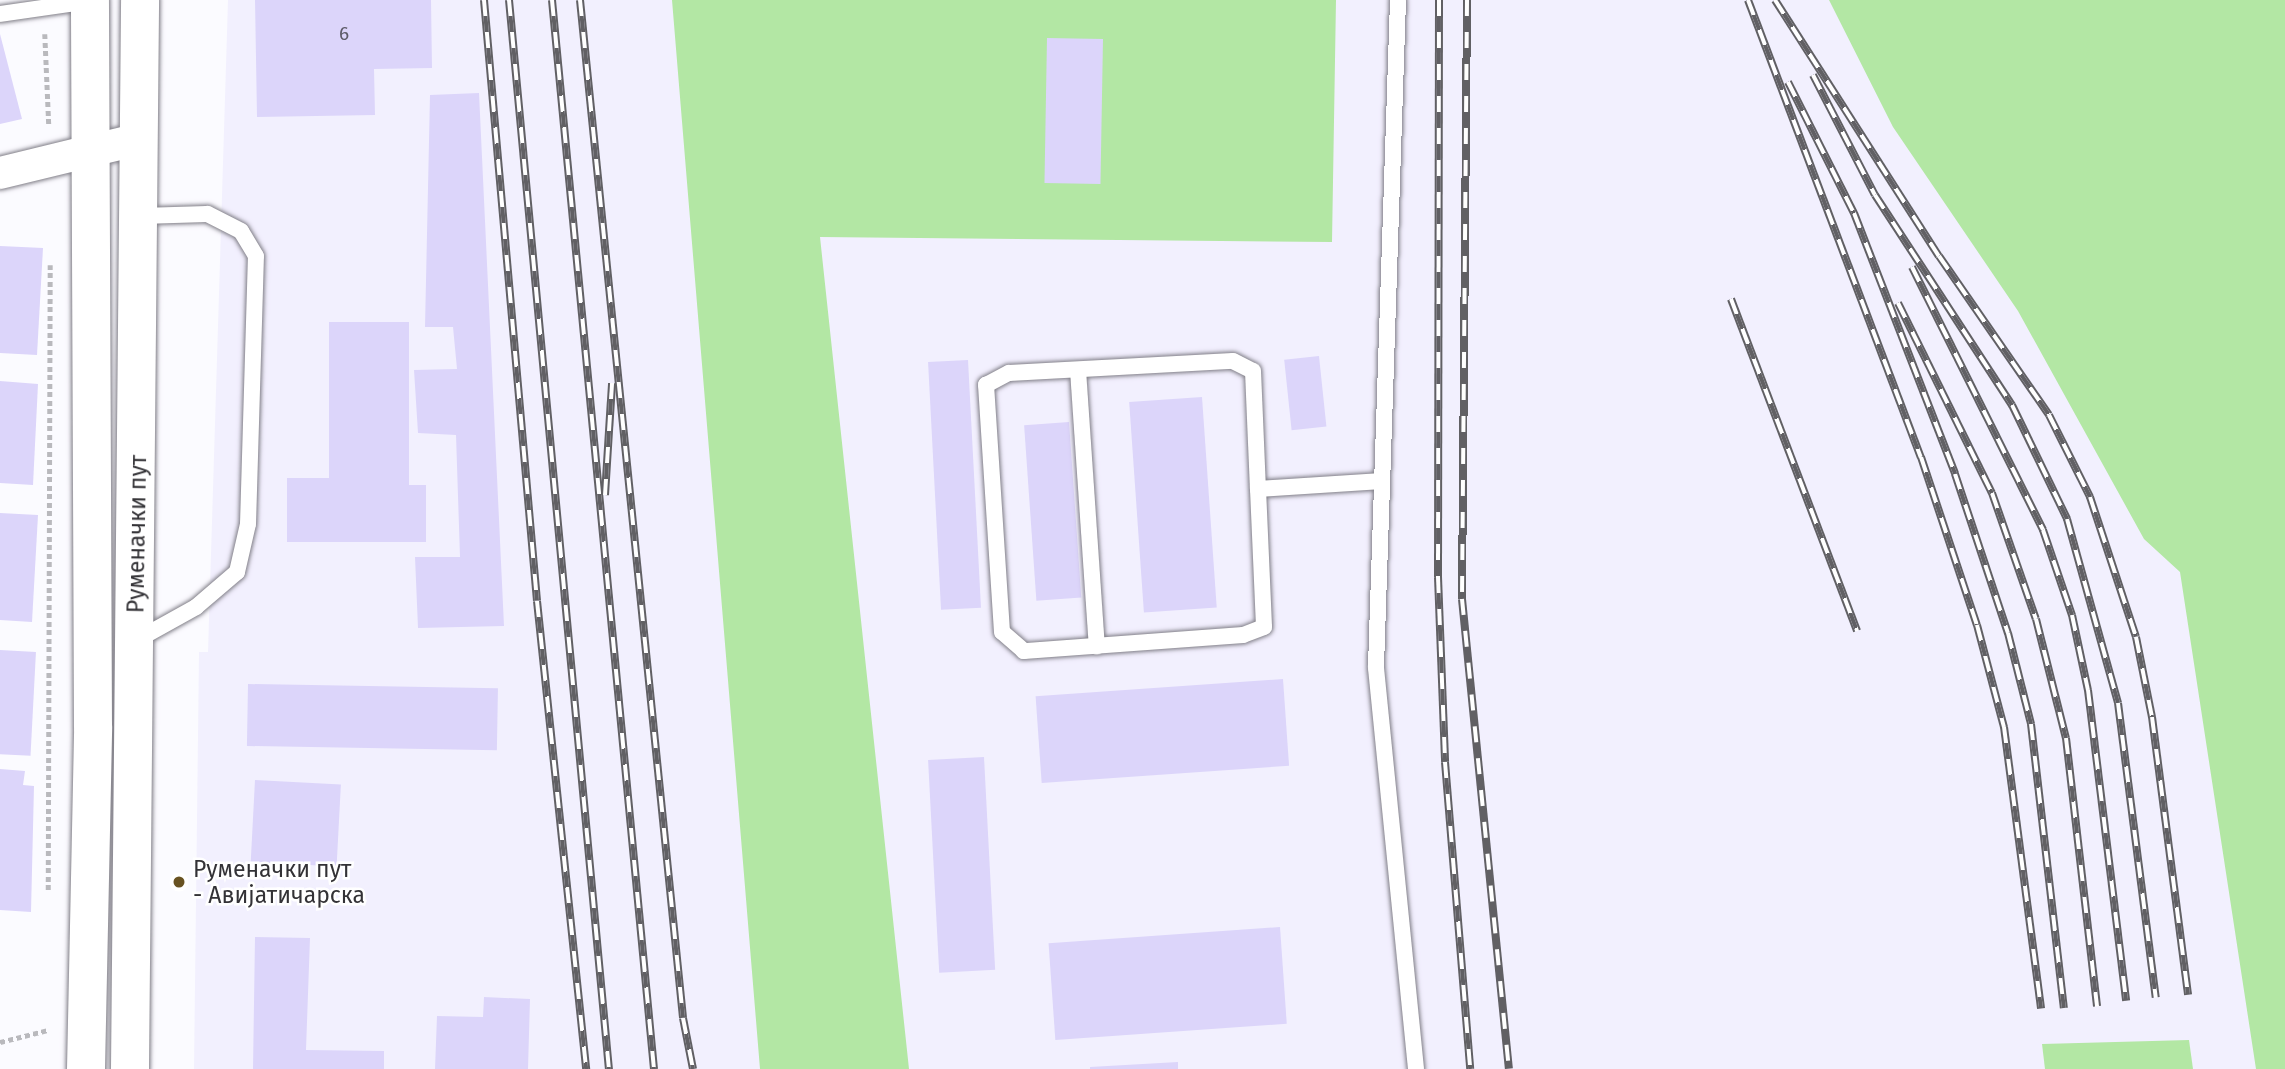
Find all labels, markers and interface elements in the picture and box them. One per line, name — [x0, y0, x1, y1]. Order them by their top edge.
house number: 6 — [339, 23, 349, 45]
street label: Руменачки пут — [122, 455, 152, 613]
place label: Руменачки пут - Авијатичарска — [193, 855, 365, 909]
marker: Руменачки пут - Авијатичарска — [171, 874, 187, 890]

